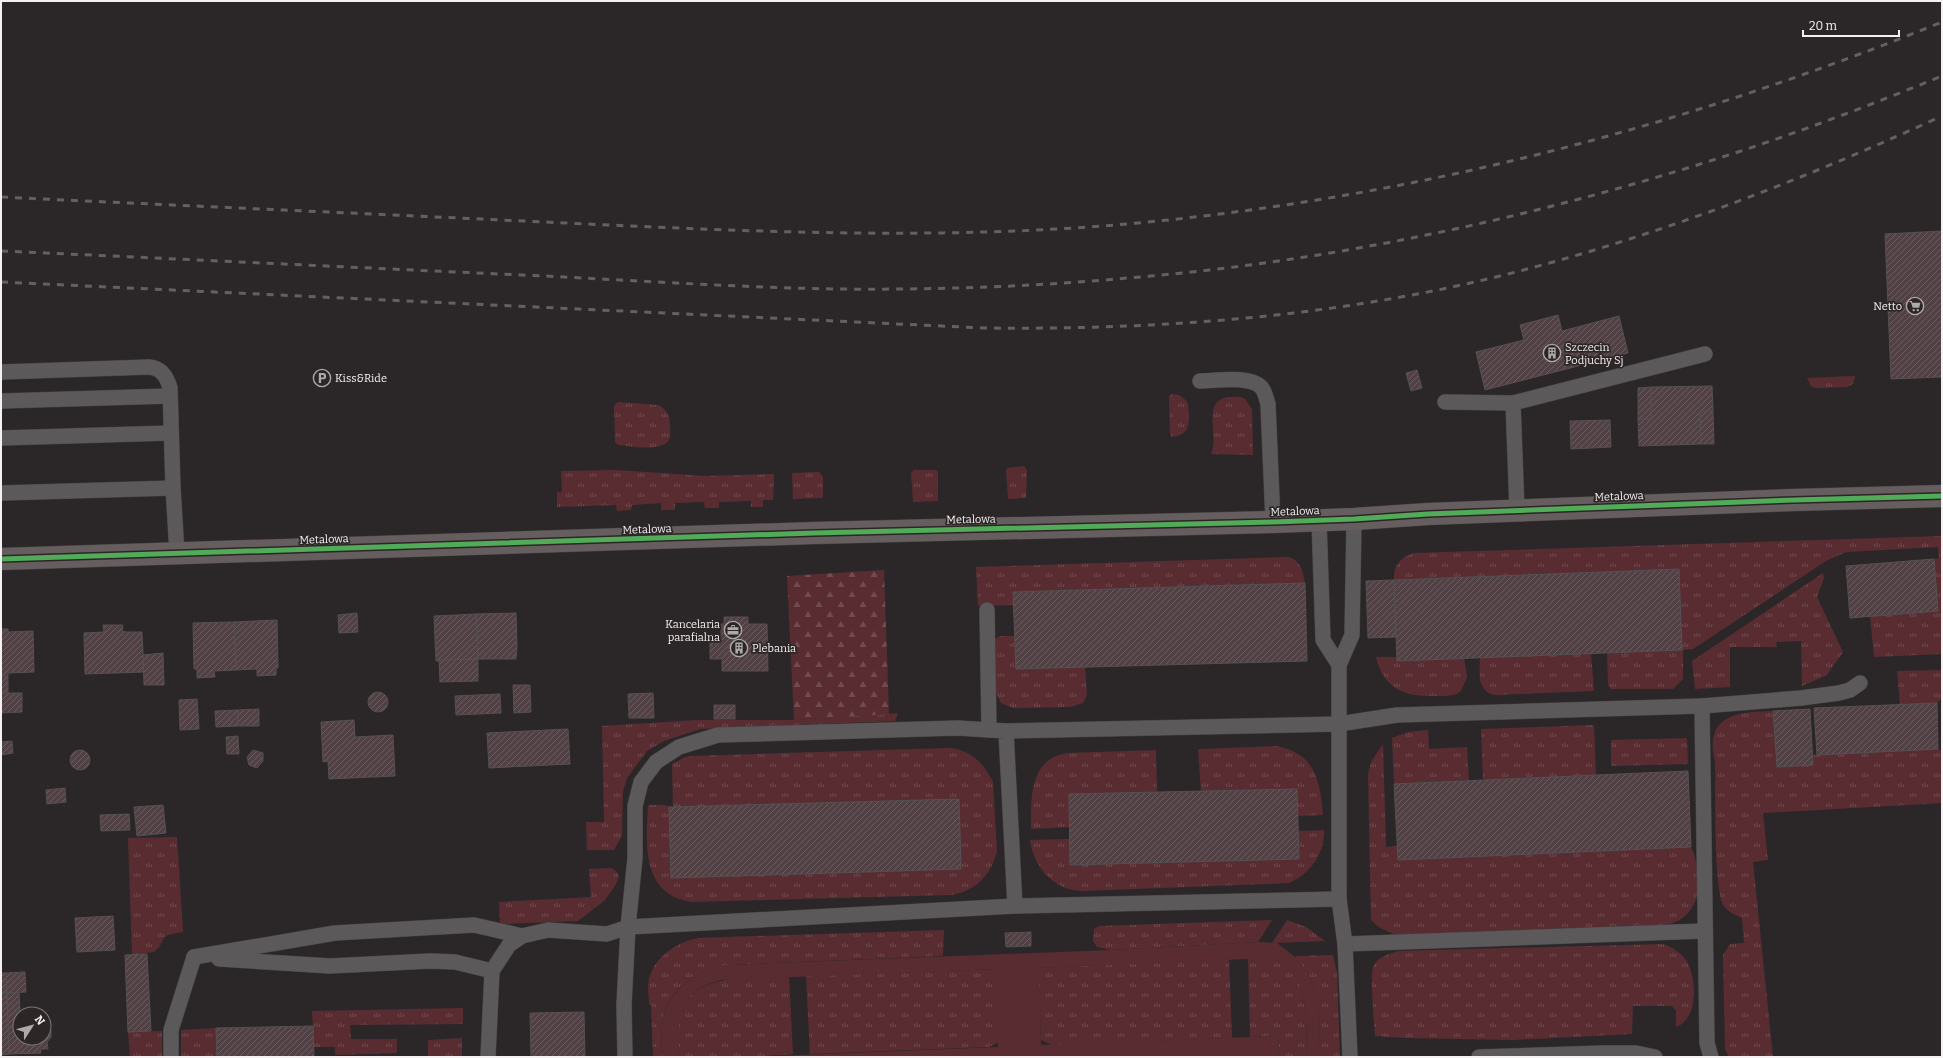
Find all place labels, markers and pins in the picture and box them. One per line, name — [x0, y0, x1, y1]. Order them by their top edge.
supermarket icon: Netto — [1905, 296, 1925, 316]
place label: Netto — [1873, 300, 1902, 313]
place label: Szczecin Podjuchy Sj — [1565, 341, 1623, 367]
building icon: Szczecin Podjuchy Sj — [1542, 343, 1562, 363]
parking icon: Kiss&Ride — [312, 368, 332, 388]
place label: Kiss&Ride — [335, 372, 387, 385]
place label: Kancelaria parafialna — [665, 618, 720, 644]
office icon: Kancelaria parafialna — [723, 620, 743, 640]
building icon: Plebania — [729, 638, 749, 658]
place label: Plebania — [752, 642, 796, 655]

